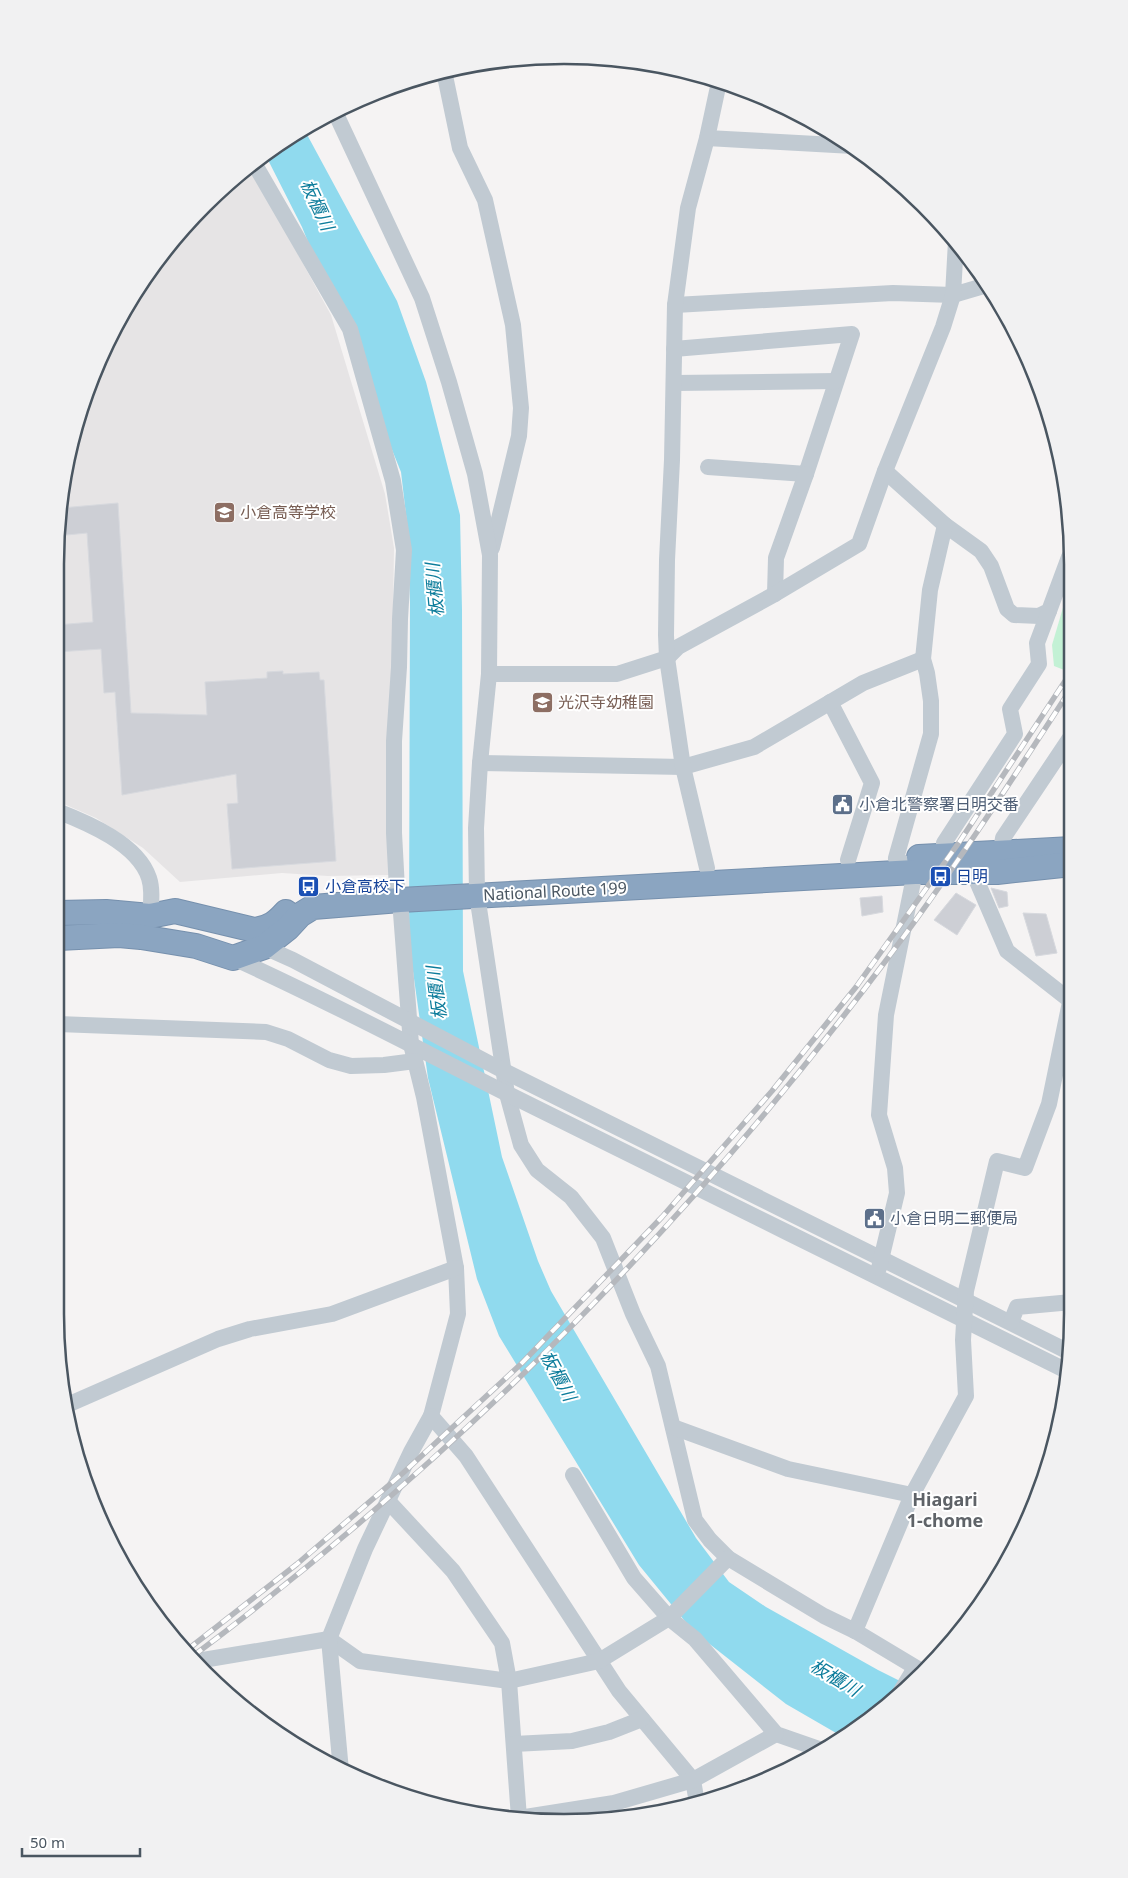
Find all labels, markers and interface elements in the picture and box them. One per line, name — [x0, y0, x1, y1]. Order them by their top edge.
water label: 板櫃川 — [296, 175, 341, 236]
school or university icon: 小倉高等学校 — [212, 500, 236, 524]
place label: 小倉高等学校 — [240, 501, 336, 523]
water label: 板櫃川 — [420, 560, 448, 618]
school or university icon: 光沢寺幼稚園 — [530, 690, 554, 714]
place label: 光沢寺幼稚園 — [558, 691, 654, 713]
public building icon: 小倉北警察署日明交番 — [831, 792, 855, 816]
place label: 小倉北警察署日明交番 — [859, 793, 1019, 815]
bus stop icon: 日明 — [928, 864, 952, 888]
place label: 日明 — [956, 865, 988, 887]
bus stop icon: 小倉高校下 — [297, 874, 321, 898]
place label: 小倉高校下 — [325, 875, 405, 897]
street label: National Route 199 — [483, 876, 627, 906]
water label: 板櫃川 — [421, 963, 451, 1021]
public building icon: 小倉日明二郵便局 — [862, 1206, 886, 1230]
place label: 小倉日明二郵便局 — [890, 1207, 1018, 1229]
water label: 板櫃川 — [536, 1346, 583, 1407]
district label: Hiagari 1-chome — [907, 1487, 983, 1532]
water label: 板櫃川 — [806, 1653, 867, 1702]
scale bar — [22, 1826, 140, 1858]
text: 50 m — [30, 1832, 65, 1852]

